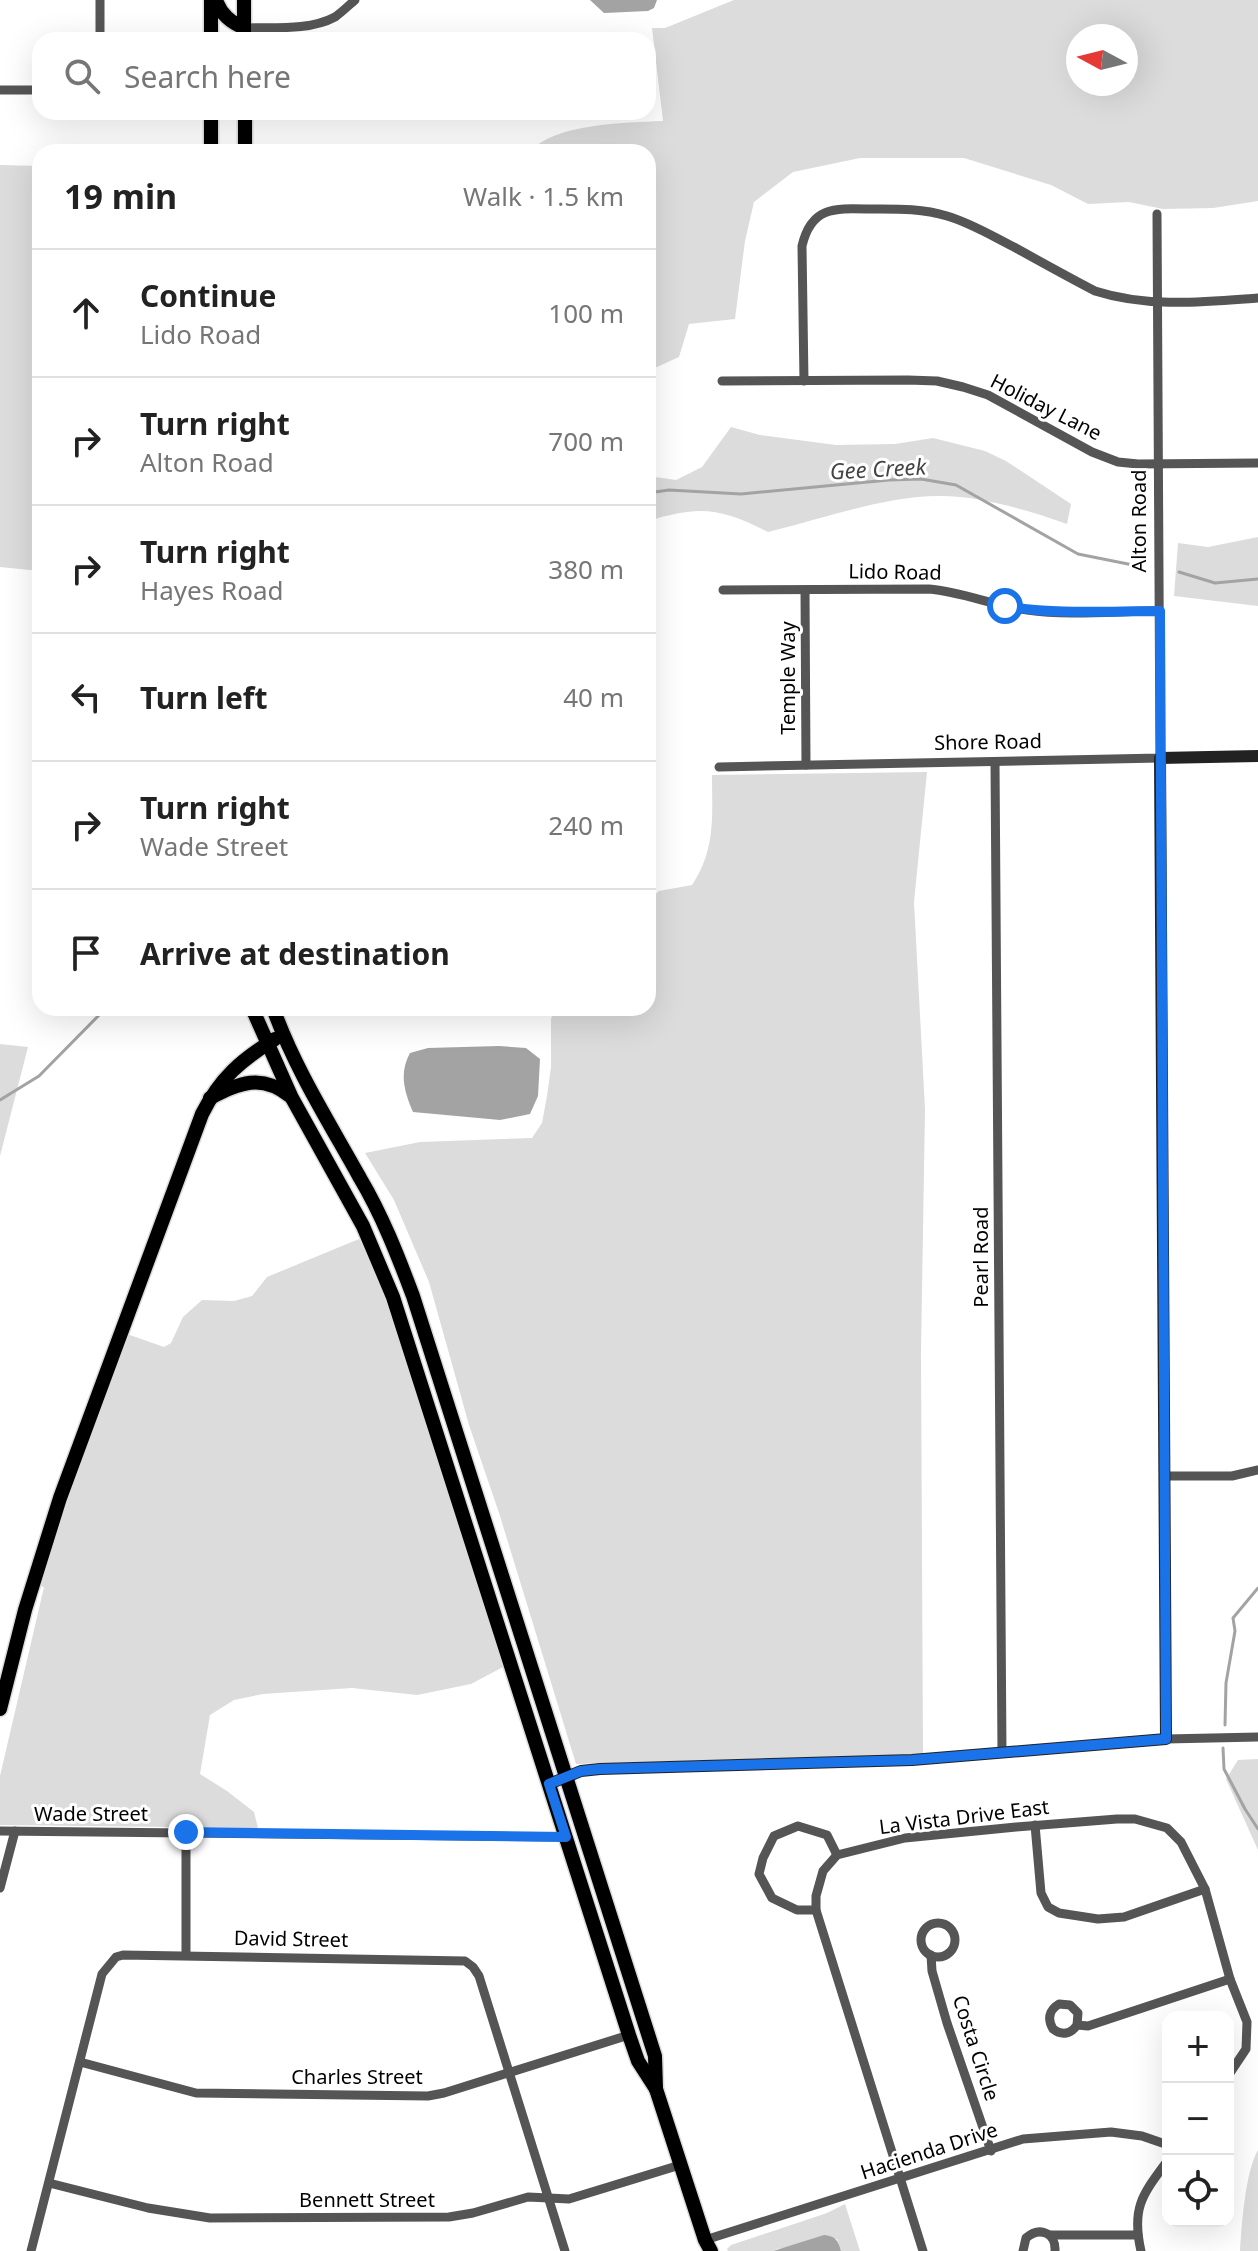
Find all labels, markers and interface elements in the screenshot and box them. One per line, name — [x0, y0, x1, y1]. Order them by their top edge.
north arrow — [1066, 24, 1138, 96]
search box — [32, 32, 656, 120]
icon: search — [60, 54, 104, 98]
text: Search here — [124, 56, 291, 97]
text: 19 min — [64, 173, 177, 219]
text: Walk · 1.5 km — [463, 178, 624, 214]
text: Continue — [140, 275, 276, 316]
icon: ahead — [64, 291, 108, 335]
text: 100 m — [548, 295, 624, 331]
text: Lido Road — [140, 316, 261, 352]
street label: Holiday Lane — [986, 367, 1106, 446]
text: Turn right — [140, 403, 290, 444]
icon: right — [64, 419, 108, 463]
text: 700 m — [548, 423, 624, 459]
text: Alton Road — [140, 444, 274, 480]
water label: Gee Creek — [829, 450, 928, 486]
street label: Alton Road — [1125, 470, 1152, 572]
text: Turn right — [140, 531, 290, 572]
icon: right — [64, 547, 108, 591]
text: 380 m — [548, 551, 624, 587]
street label: Lido Road — [848, 557, 942, 586]
text: Hayes Road — [140, 572, 283, 608]
route start — [987, 588, 1023, 624]
street label: Temple Way — [774, 621, 801, 735]
icon: left — [64, 675, 108, 719]
text: Turn left — [140, 677, 268, 718]
text: 40 m — [563, 679, 624, 715]
street label: Shore Road — [934, 727, 1042, 756]
text: Turn right — [140, 787, 290, 828]
icon: right — [64, 803, 108, 847]
text: 240 m — [548, 807, 624, 843]
text: Wade Street — [140, 828, 288, 864]
icon: arrive — [64, 931, 108, 975]
text: Arrive at destination — [140, 933, 450, 974]
street label: Pearl Road — [967, 1206, 994, 1308]
street label: La Vista Drive East — [877, 1793, 1050, 1840]
street label: Wade Street — [34, 1800, 148, 1827]
route end — [168, 1814, 204, 1850]
street label: David Street — [234, 1924, 348, 1953]
street label: Costa Circle — [947, 1992, 1006, 2104]
map controls — [1162, 2011, 1234, 2227]
button: + — [1162, 2011, 1234, 2083]
street label: Charles Street — [291, 2063, 423, 2090]
button: − — [1162, 2083, 1234, 2155]
street label: Hacienda Drive — [857, 2116, 1001, 2185]
button: locate — [1162, 2155, 1234, 2227]
street label: Bennett Street — [299, 2186, 435, 2213]

